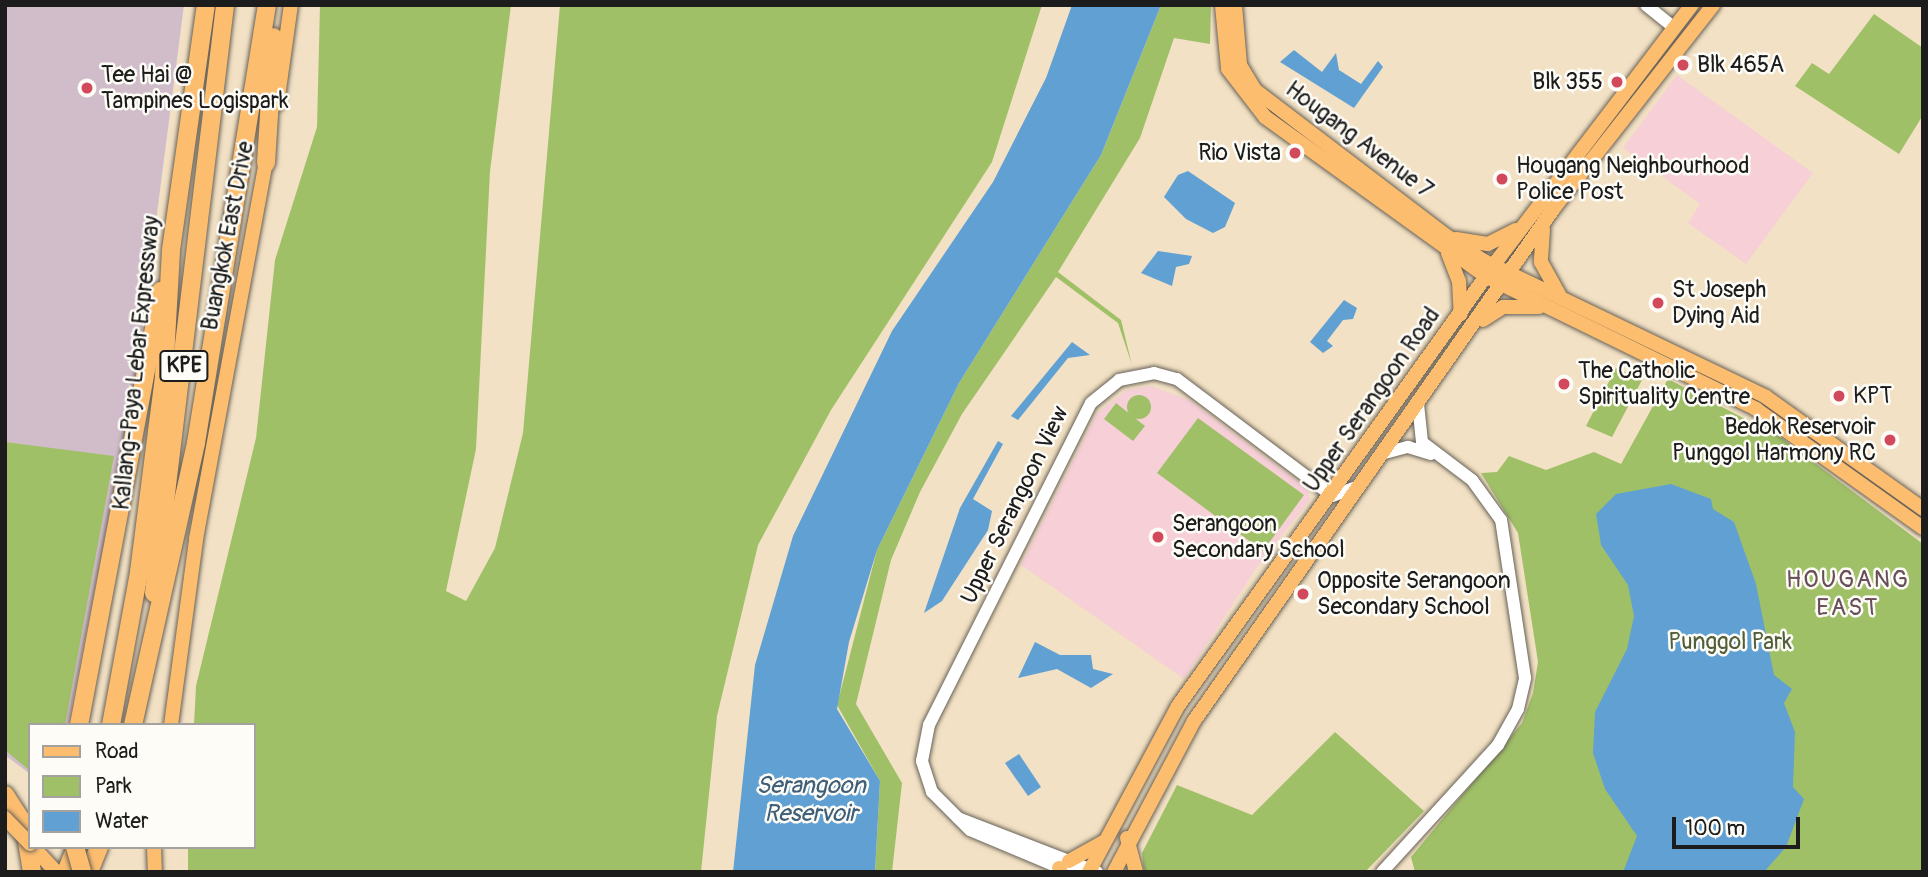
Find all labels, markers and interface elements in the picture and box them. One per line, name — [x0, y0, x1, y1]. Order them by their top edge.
place label: Blk 465A — [1697, 51, 1784, 79]
marker: Blk 465A — [1675, 57, 1691, 73]
place label: Tee Hai @ Tampines Logispark — [101, 61, 288, 115]
place label: Blk 355 — [1532, 68, 1603, 96]
marker: Blk 355 — [1609, 74, 1625, 90]
street label: Hougang Avenue 7 — [1280, 76, 1438, 204]
marker: Tee Hai @ Tampines Logispark — [79, 80, 95, 96]
street label: Buangkok East Drive — [196, 139, 260, 333]
place label: Rio Vista — [1198, 139, 1281, 167]
marker: Rio Vista — [1287, 145, 1303, 161]
place label: Hougang Neighbourhood Police Post — [1516, 152, 1749, 206]
marker: Hougang Neighbourhood Police Post — [1494, 171, 1510, 187]
street label: Kallang-Paya Lebar Expressway — [108, 214, 166, 512]
place label: St Joseph Dying Aid — [1672, 276, 1766, 330]
marker: St Joseph Dying Aid — [1650, 295, 1666, 311]
street label: Upper Serangoon Road — [1298, 302, 1446, 498]
road number: KPE — [158, 348, 210, 384]
place label: The Catholic Spirituality Centre — [1578, 357, 1750, 411]
marker: The Catholic Spirituality Centre — [1556, 376, 1572, 392]
place label: KPT — [1853, 382, 1892, 410]
marker: KPT — [1831, 388, 1847, 404]
street label: Upper Serangoon View — [955, 402, 1075, 608]
place label: Bedok Reservoir Punggol Harmony RC — [1672, 413, 1876, 467]
marker: Bedok Reservoir Punggol Harmony RC — [1882, 432, 1898, 448]
place label: Serangoon Secondary School — [1172, 510, 1345, 564]
marker: Serangoon Secondary School — [1150, 529, 1166, 545]
district label: HOUGANG EAST — [1787, 566, 1909, 622]
place label: Opposite Serangoon Secondary School — [1317, 567, 1511, 621]
marker: Opposite Serangoon Secondary School — [1295, 586, 1311, 602]
park label: Punggol Park — [1668, 628, 1792, 656]
legend — [28, 723, 256, 849]
text: Road — [95, 738, 139, 765]
water label: Serangoon Reservoir — [756, 772, 866, 828]
text: Park — [95, 773, 132, 800]
scale bar — [1676, 804, 1804, 848]
text: Water — [95, 808, 148, 835]
text: 100 m — [1685, 815, 1745, 842]

